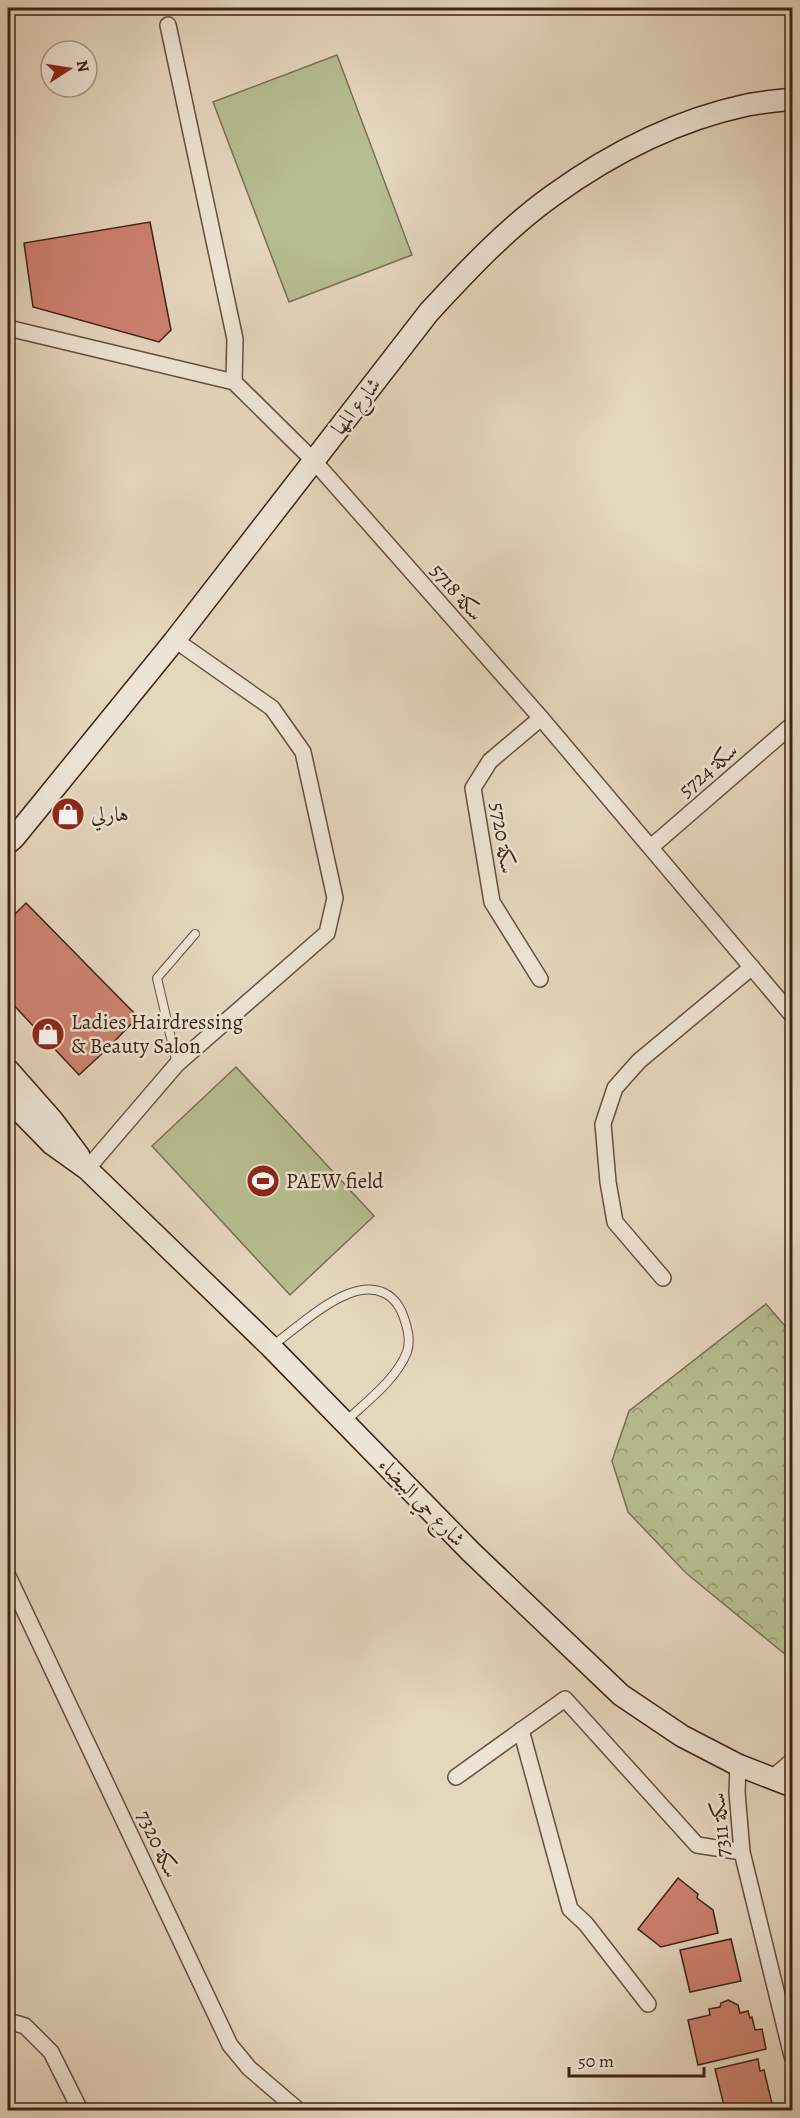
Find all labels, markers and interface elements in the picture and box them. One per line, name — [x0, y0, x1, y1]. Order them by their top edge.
north arrow — [39, 39, 99, 99]
text: N — [71, 58, 95, 74]
street label: شارع المها — [325, 372, 390, 443]
street label: سكة 5718 — [424, 557, 490, 627]
street label: سكة 5724 — [672, 736, 744, 804]
shop icon: هارلي — [50, 796, 86, 832]
place label: هارلي — [91, 800, 129, 831]
street label: سكة 5720 — [484, 800, 522, 876]
place label: Ladies Hairdressing & Beauty Salon — [71, 1008, 243, 1060]
shop icon: Ladies Hairdressing & Beauty Salon — [30, 1016, 66, 1052]
sports icon: PAEW field — [245, 1163, 281, 1199]
place label: PAEW field — [286, 1167, 384, 1195]
street label: شارع حي البيضاء — [369, 1451, 472, 1556]
street label: سكة 7311 — [703, 1792, 737, 1858]
street label: سكة 7320 — [130, 1806, 186, 1882]
scale bar — [569, 2040, 704, 2078]
text: 50 m — [578, 2049, 614, 2073]

